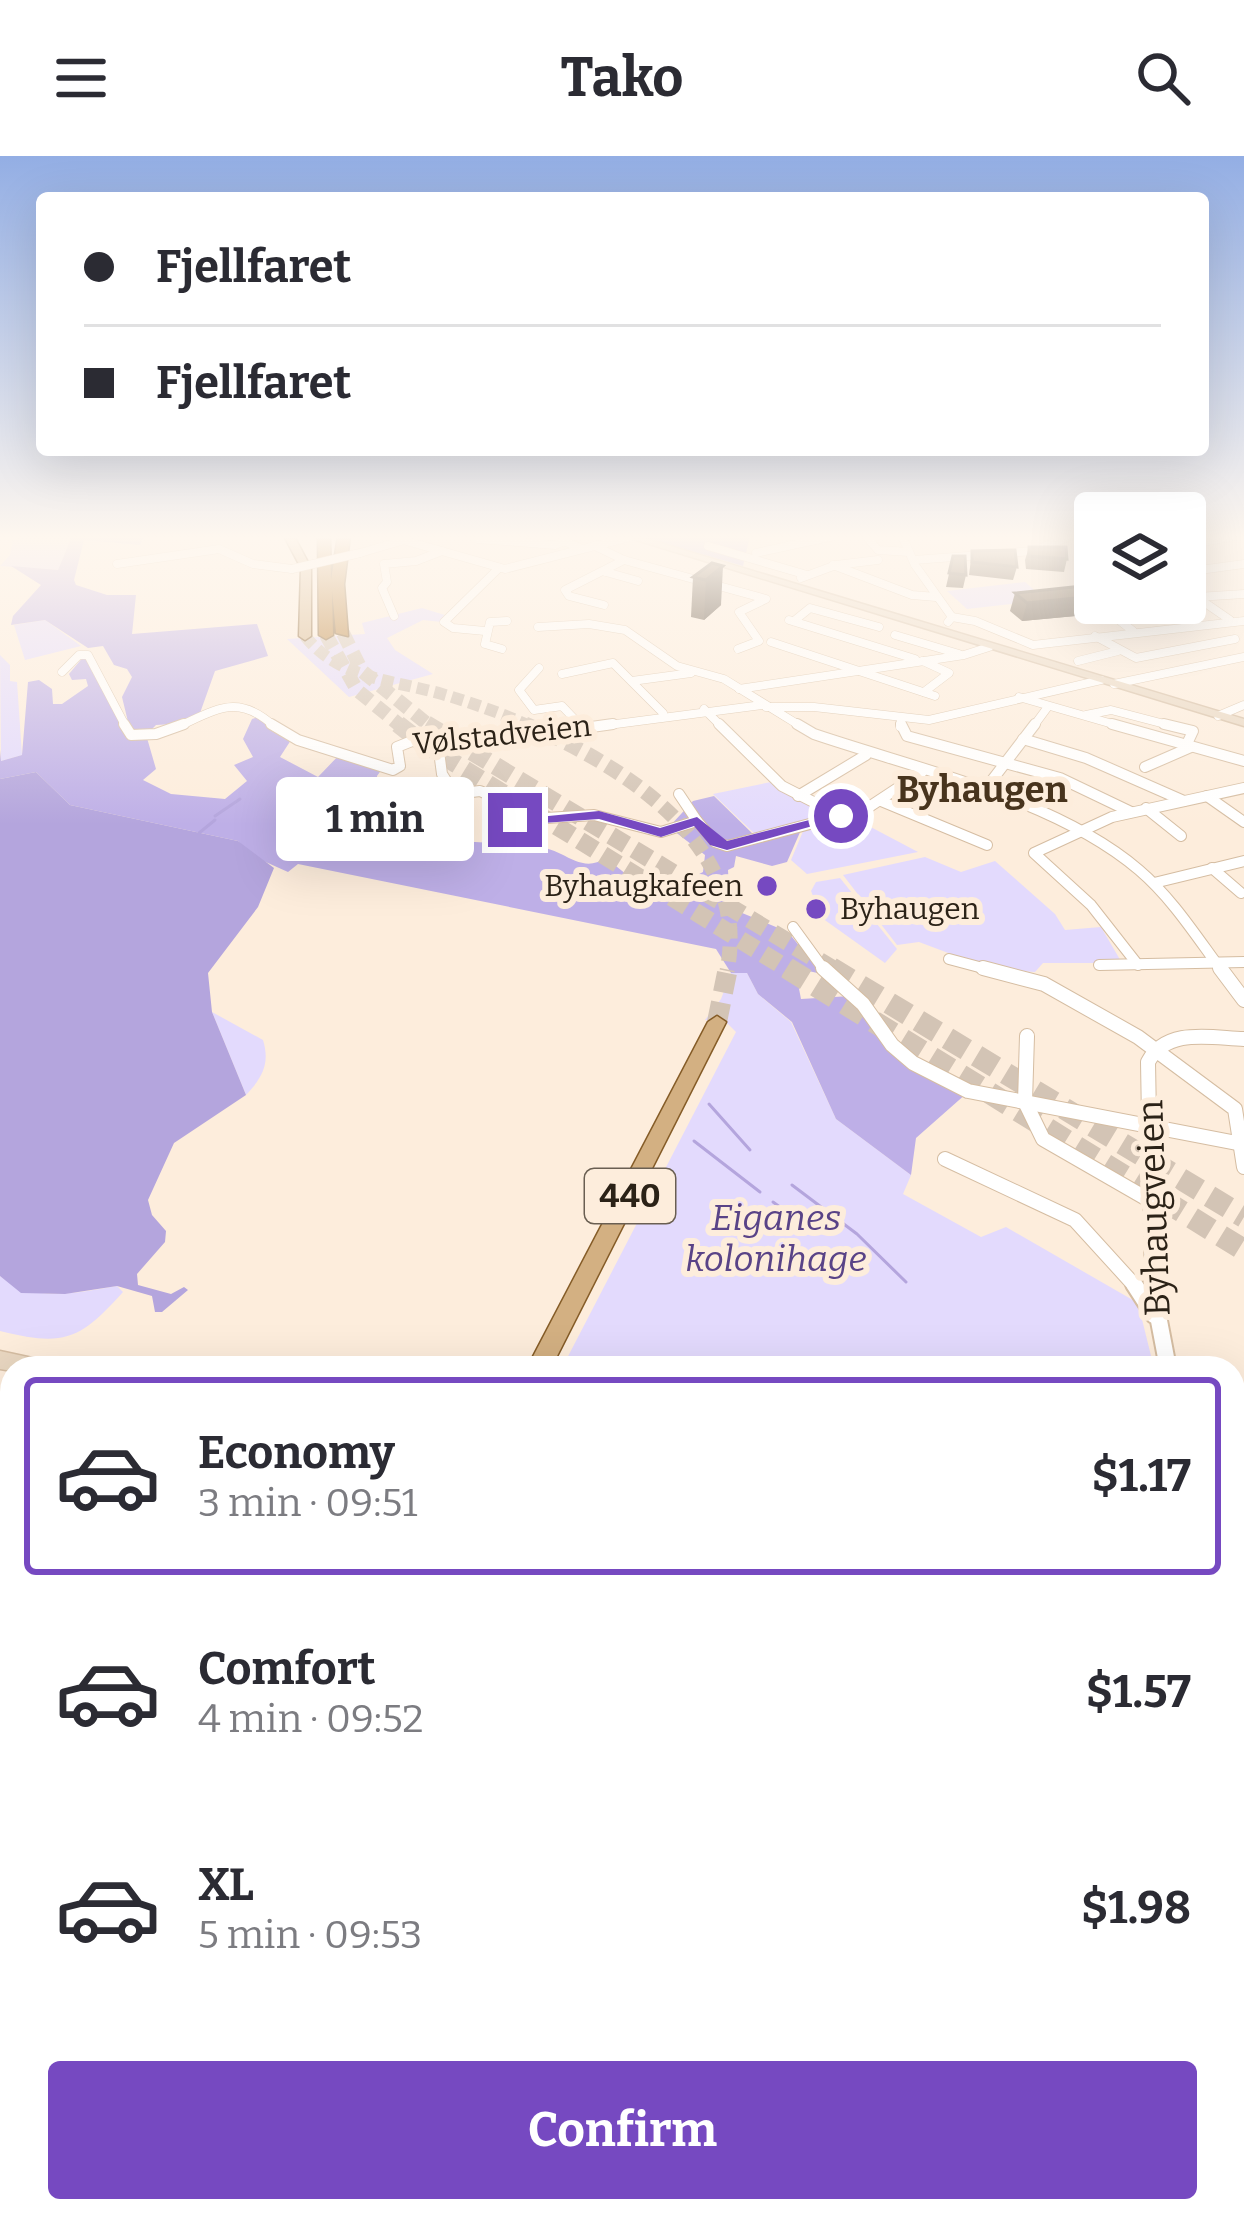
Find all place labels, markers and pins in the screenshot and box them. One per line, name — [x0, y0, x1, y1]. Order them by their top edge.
place label: Byhaugkafeen — [544, 868, 743, 904]
marker: Byhaugkafeen — [754, 873, 780, 899]
place label: Byhaugen — [840, 891, 980, 927]
marker: Byhaugen — [803, 896, 829, 922]

